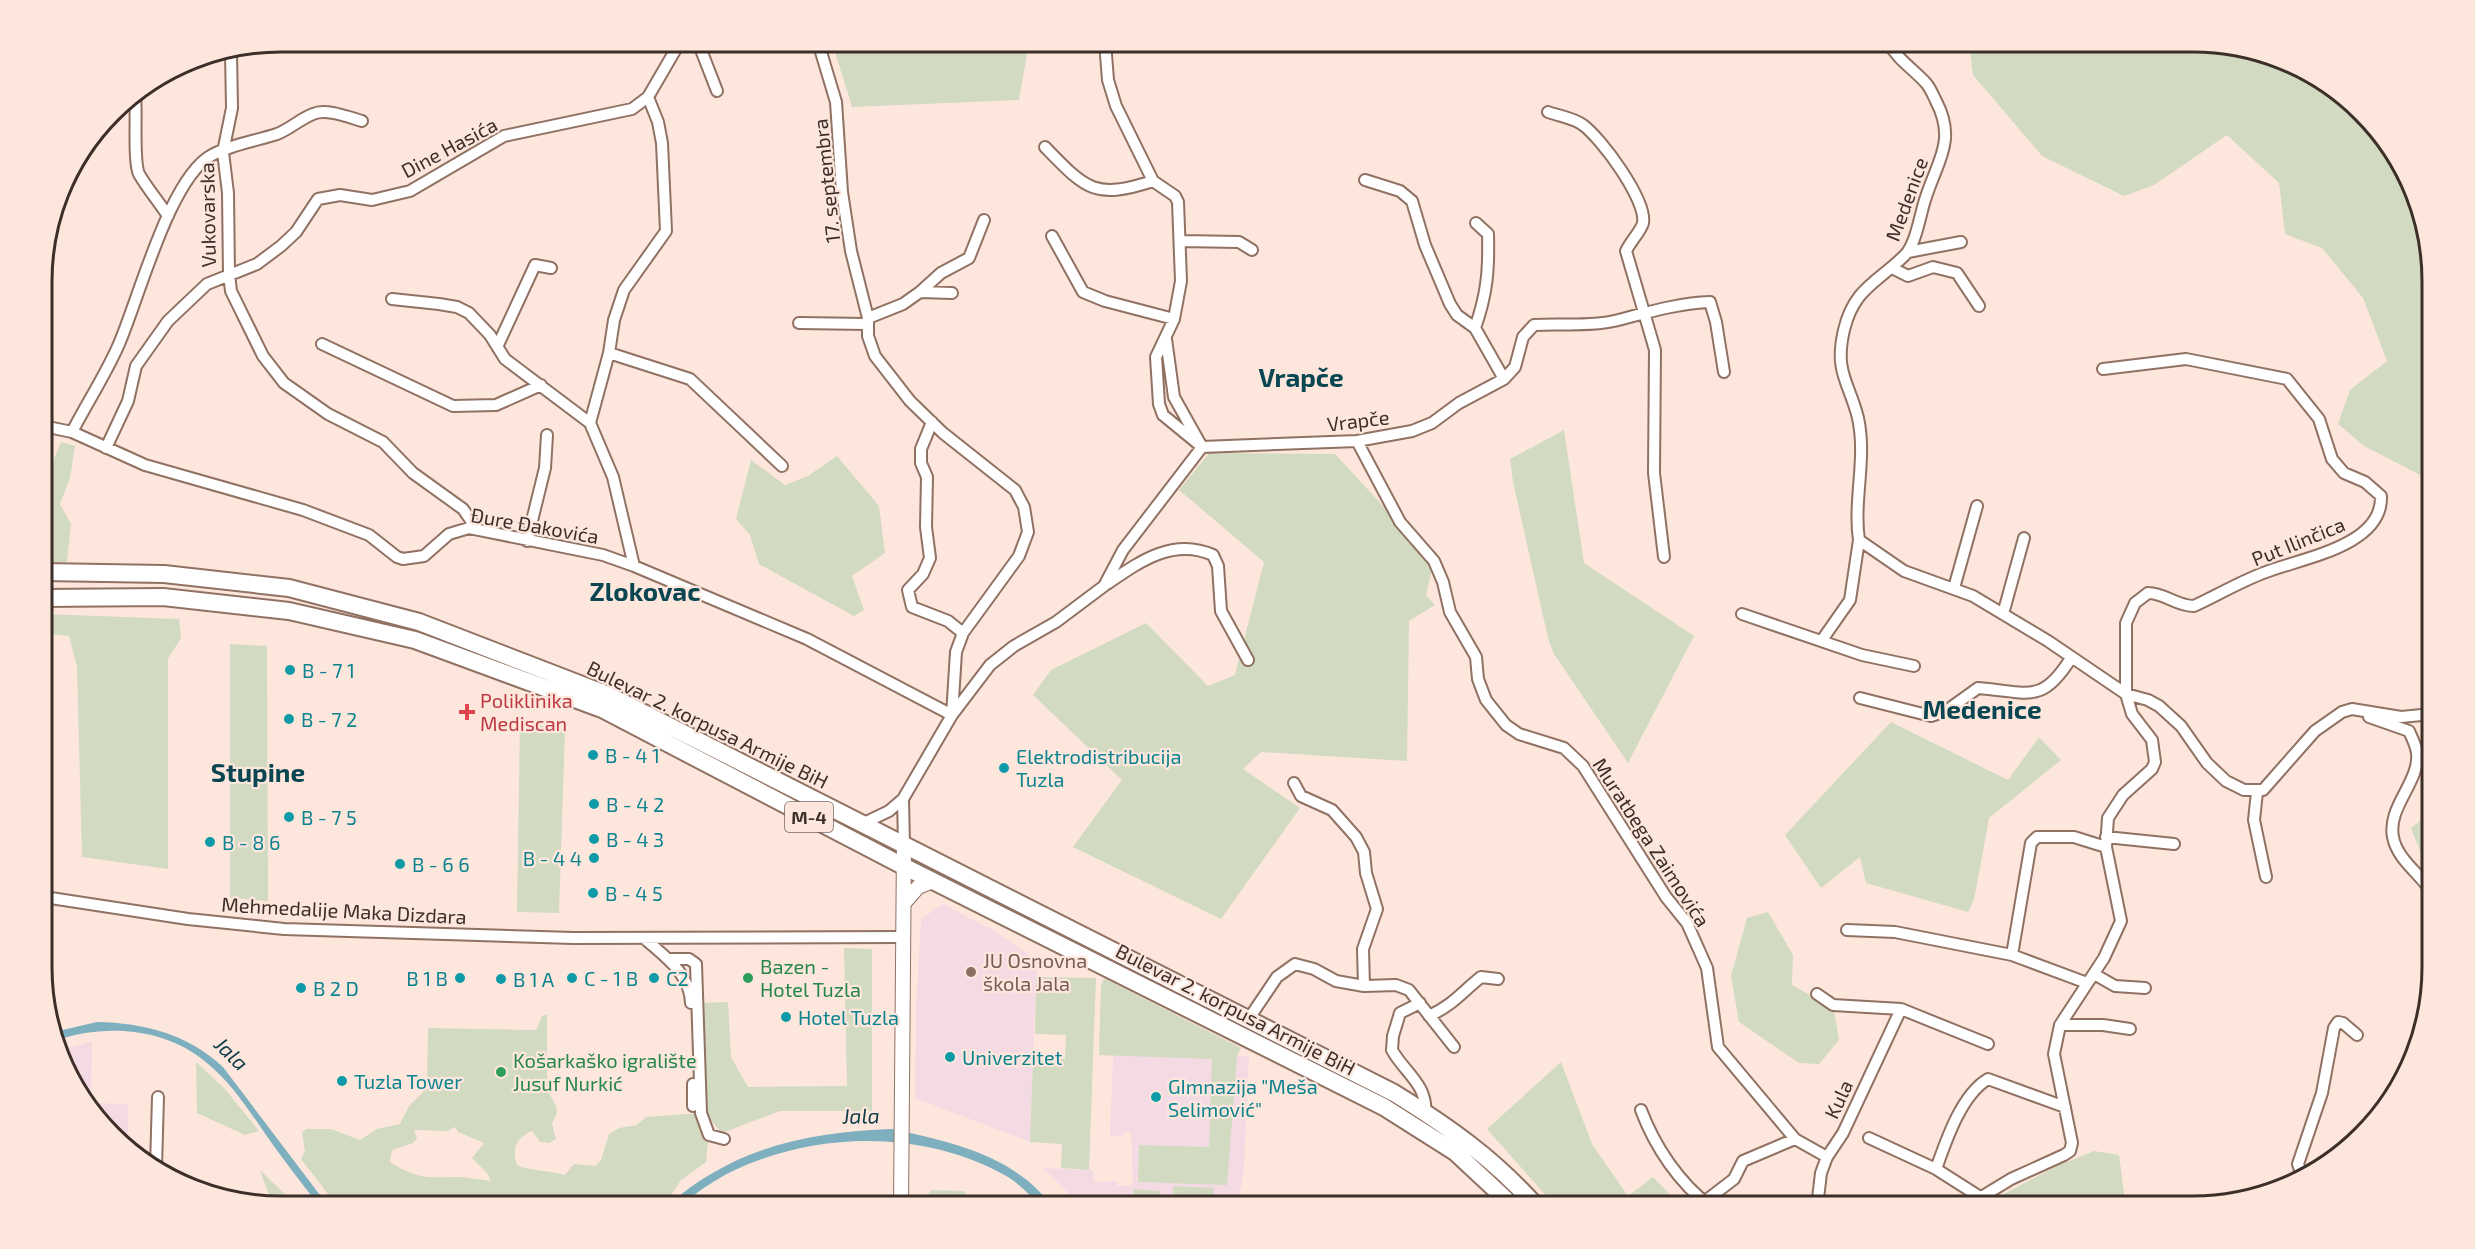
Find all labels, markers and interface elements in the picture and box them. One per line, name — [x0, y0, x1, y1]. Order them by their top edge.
street label: Dine Hasića — [397, 112, 501, 182]
street label: 17. septembra — [808, 118, 844, 244]
street label: Medenice — [1880, 154, 1932, 244]
street label: Vukovarska — [194, 162, 220, 268]
district label: Vrapče — [1258, 361, 1344, 392]
street label: Vrapče — [1325, 404, 1391, 436]
street label: Đure Đakovića — [469, 502, 601, 548]
street label: Put Ilinčica — [2248, 511, 2348, 571]
district label: Zlokovac — [590, 575, 700, 606]
street label: Bulevar 2. korpusa Armije BiH — [583, 655, 833, 793]
place label: B - 7 1 — [302, 658, 355, 682]
marker: B - 7 1 — [283, 663, 297, 677]
place label: Poliklinika Mediscan — [480, 688, 573, 735]
district label: Medenice — [1922, 693, 2042, 724]
marker: Poliklinika Mediscan — [458, 703, 476, 721]
place label: B - 7 2 — [301, 707, 357, 731]
marker: B - 7 2 — [282, 712, 296, 726]
place label: B - 4 1 — [605, 743, 660, 767]
place label: Elektrodistribucija Tuzla — [1016, 744, 1182, 791]
marker: B - 4 1 — [586, 748, 600, 762]
street label: Muratbega Zaimovića — [1588, 753, 1716, 931]
district label: Stupine — [211, 756, 305, 787]
marker: Elektrodistribucija Tuzla — [997, 761, 1011, 775]
place label: B - 4 2 — [606, 792, 664, 816]
marker: B - 4 2 — [587, 797, 601, 811]
road number: M-4 — [785, 802, 833, 832]
place label: B - 7 5 — [301, 805, 357, 829]
marker: B - 7 5 — [282, 810, 296, 824]
place label: B - 4 3 — [606, 827, 664, 851]
place label: B - 8 6 — [222, 830, 280, 854]
marker: B - 4 3 — [587, 832, 601, 846]
marker: B - 8 6 — [203, 835, 217, 849]
place label: B - 4 4 — [523, 846, 582, 870]
marker: B - 4 4 — [587, 851, 601, 865]
place label: B - 6 6 — [412, 852, 470, 876]
marker: B - 6 6 — [393, 857, 407, 871]
place label: B - 4 5 — [605, 881, 663, 905]
marker: B - 4 5 — [586, 886, 600, 900]
street label: Mehmedalije Maka Dizdara — [221, 892, 467, 928]
street label: Bulevar 2. korpusa Armije BiH — [1112, 938, 1360, 1080]
place label: JU Osnovna škola Jala — [983, 948, 1087, 995]
place label: Bazen - Hotel Tuzla — [760, 954, 861, 1001]
marker: JU Osnovna škola Jala — [964, 965, 978, 979]
place label: B 1 B — [406, 966, 448, 990]
place label: C - 1 B — [584, 966, 638, 990]
place label: C2 — [666, 966, 689, 990]
place label: B 1 A — [513, 967, 555, 991]
marker: B 1 B — [453, 971, 467, 985]
marker: C - 1 B — [565, 971, 579, 985]
marker: C2 — [647, 971, 661, 985]
marker: Bazen - Hotel Tuzla — [741, 971, 755, 985]
marker: B 1 A — [494, 972, 508, 986]
place label: B 2 D — [313, 976, 359, 1000]
marker: B 2 D — [294, 981, 308, 995]
place label: Hotel Tuzla — [798, 1005, 899, 1029]
marker: Hotel Tuzla — [779, 1010, 793, 1024]
water label: Jala — [209, 1030, 254, 1075]
place label: Univerzitet — [962, 1045, 1063, 1069]
place label: Košarkaško igralište Jusuf Nurkić — [513, 1048, 697, 1095]
marker: Univerzitet — [943, 1050, 957, 1064]
marker: Košarkaško igralište Jusuf Nurkić — [494, 1065, 508, 1079]
place label: Tuzla Tower — [354, 1069, 462, 1093]
marker: Tuzla Tower — [335, 1074, 349, 1088]
place label: GImnazija "Meša Selimović" — [1168, 1074, 1318, 1121]
street label: Kula — [1819, 1076, 1857, 1122]
marker: GImnazija "Meša Selimović" — [1149, 1090, 1163, 1104]
water label: Jala — [841, 1102, 880, 1128]

